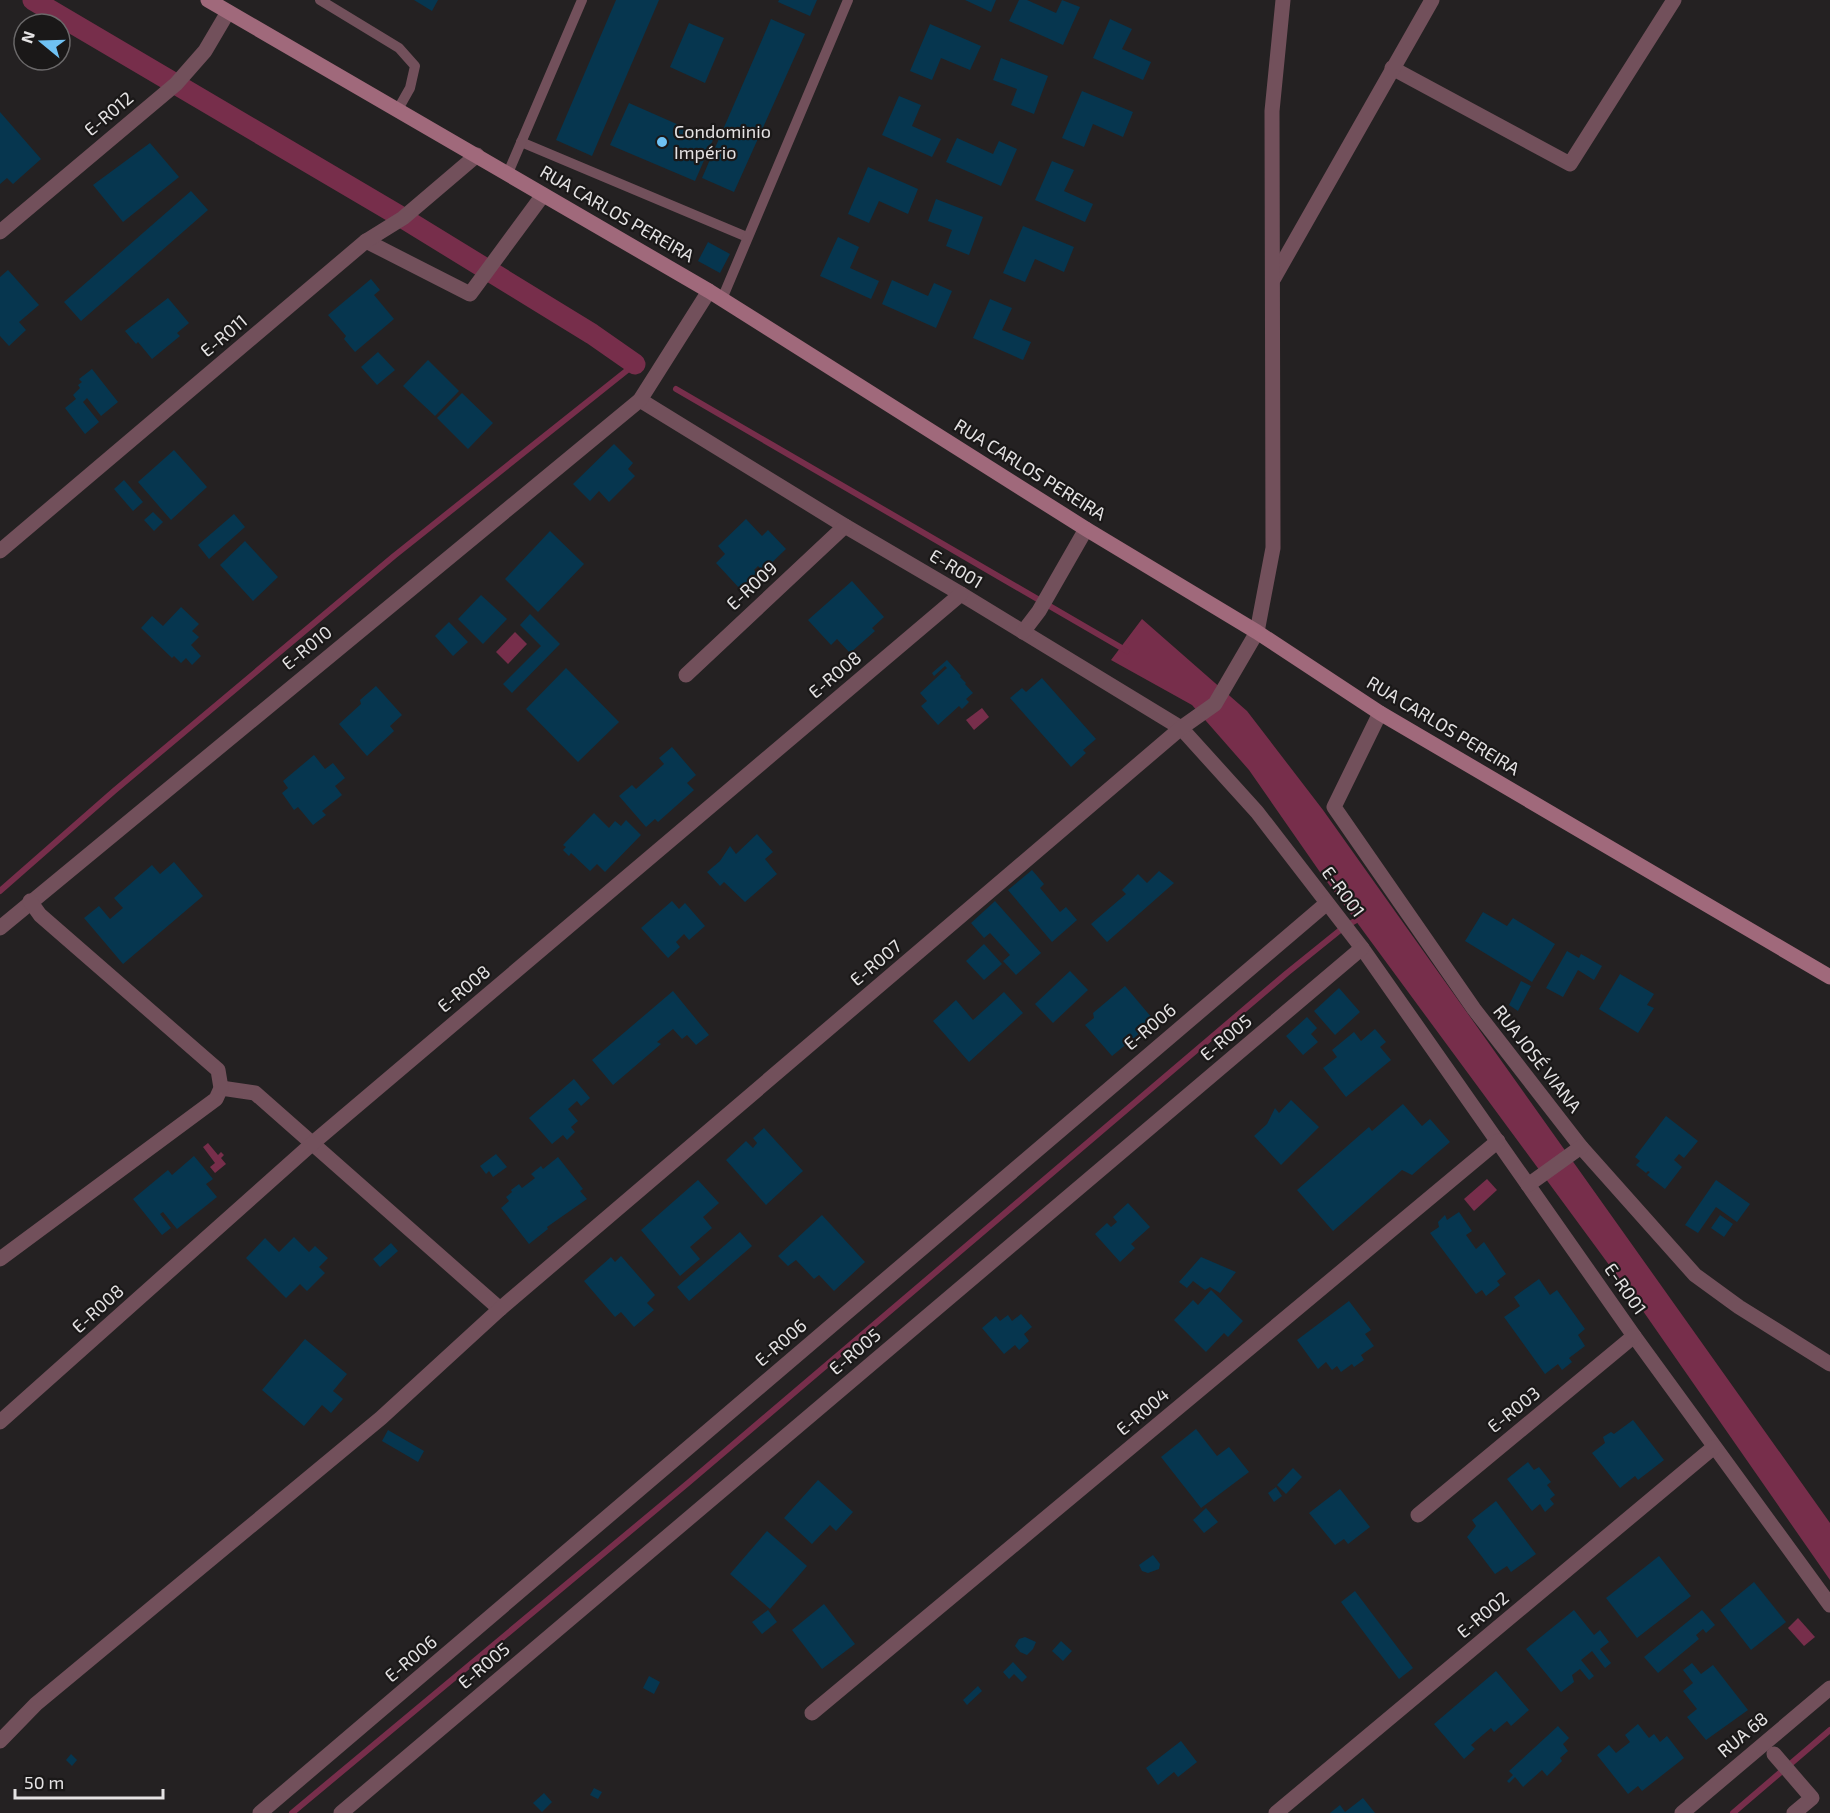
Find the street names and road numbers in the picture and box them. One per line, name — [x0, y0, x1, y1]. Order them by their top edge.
street label: E-R012 — [79, 86, 137, 140]
street label: RUA CARLOS PEREIRA — [536, 160, 699, 267]
street label: E-R011 — [195, 309, 251, 361]
street label: RUA CARLOS PEREIRA — [951, 414, 1111, 525]
street label: E-R001 — [926, 544, 987, 593]
street label: E-R009 — [721, 556, 781, 614]
street label: E-R010 — [277, 620, 336, 674]
street label: E-R008 — [804, 646, 865, 703]
street label: RUA CARLOS PEREIRA — [1363, 671, 1525, 780]
street label: E-R001 — [1318, 862, 1370, 921]
street label: E-R007 — [845, 934, 905, 990]
street label: E-R008 — [433, 960, 494, 1017]
street label: E-R006 — [1119, 998, 1180, 1054]
street label: RUA JOSÉ VIANA — [1489, 1000, 1587, 1117]
street label: E-R005 — [1195, 1009, 1256, 1065]
street label: E-R001 — [1600, 1258, 1651, 1319]
street label: E-R008 — [67, 1279, 128, 1337]
street label: E-R006 — [750, 1314, 811, 1371]
street label: E-R005 — [824, 1323, 885, 1379]
street label: E-R003 — [1483, 1381, 1544, 1437]
street label: E-R004 — [1112, 1383, 1173, 1440]
street label: E-R002 — [1452, 1586, 1513, 1642]
street label: E-R006 — [380, 1630, 441, 1686]
street label: E-R005 — [453, 1637, 514, 1693]
street label: RUA 68 — [1713, 1707, 1772, 1762]

